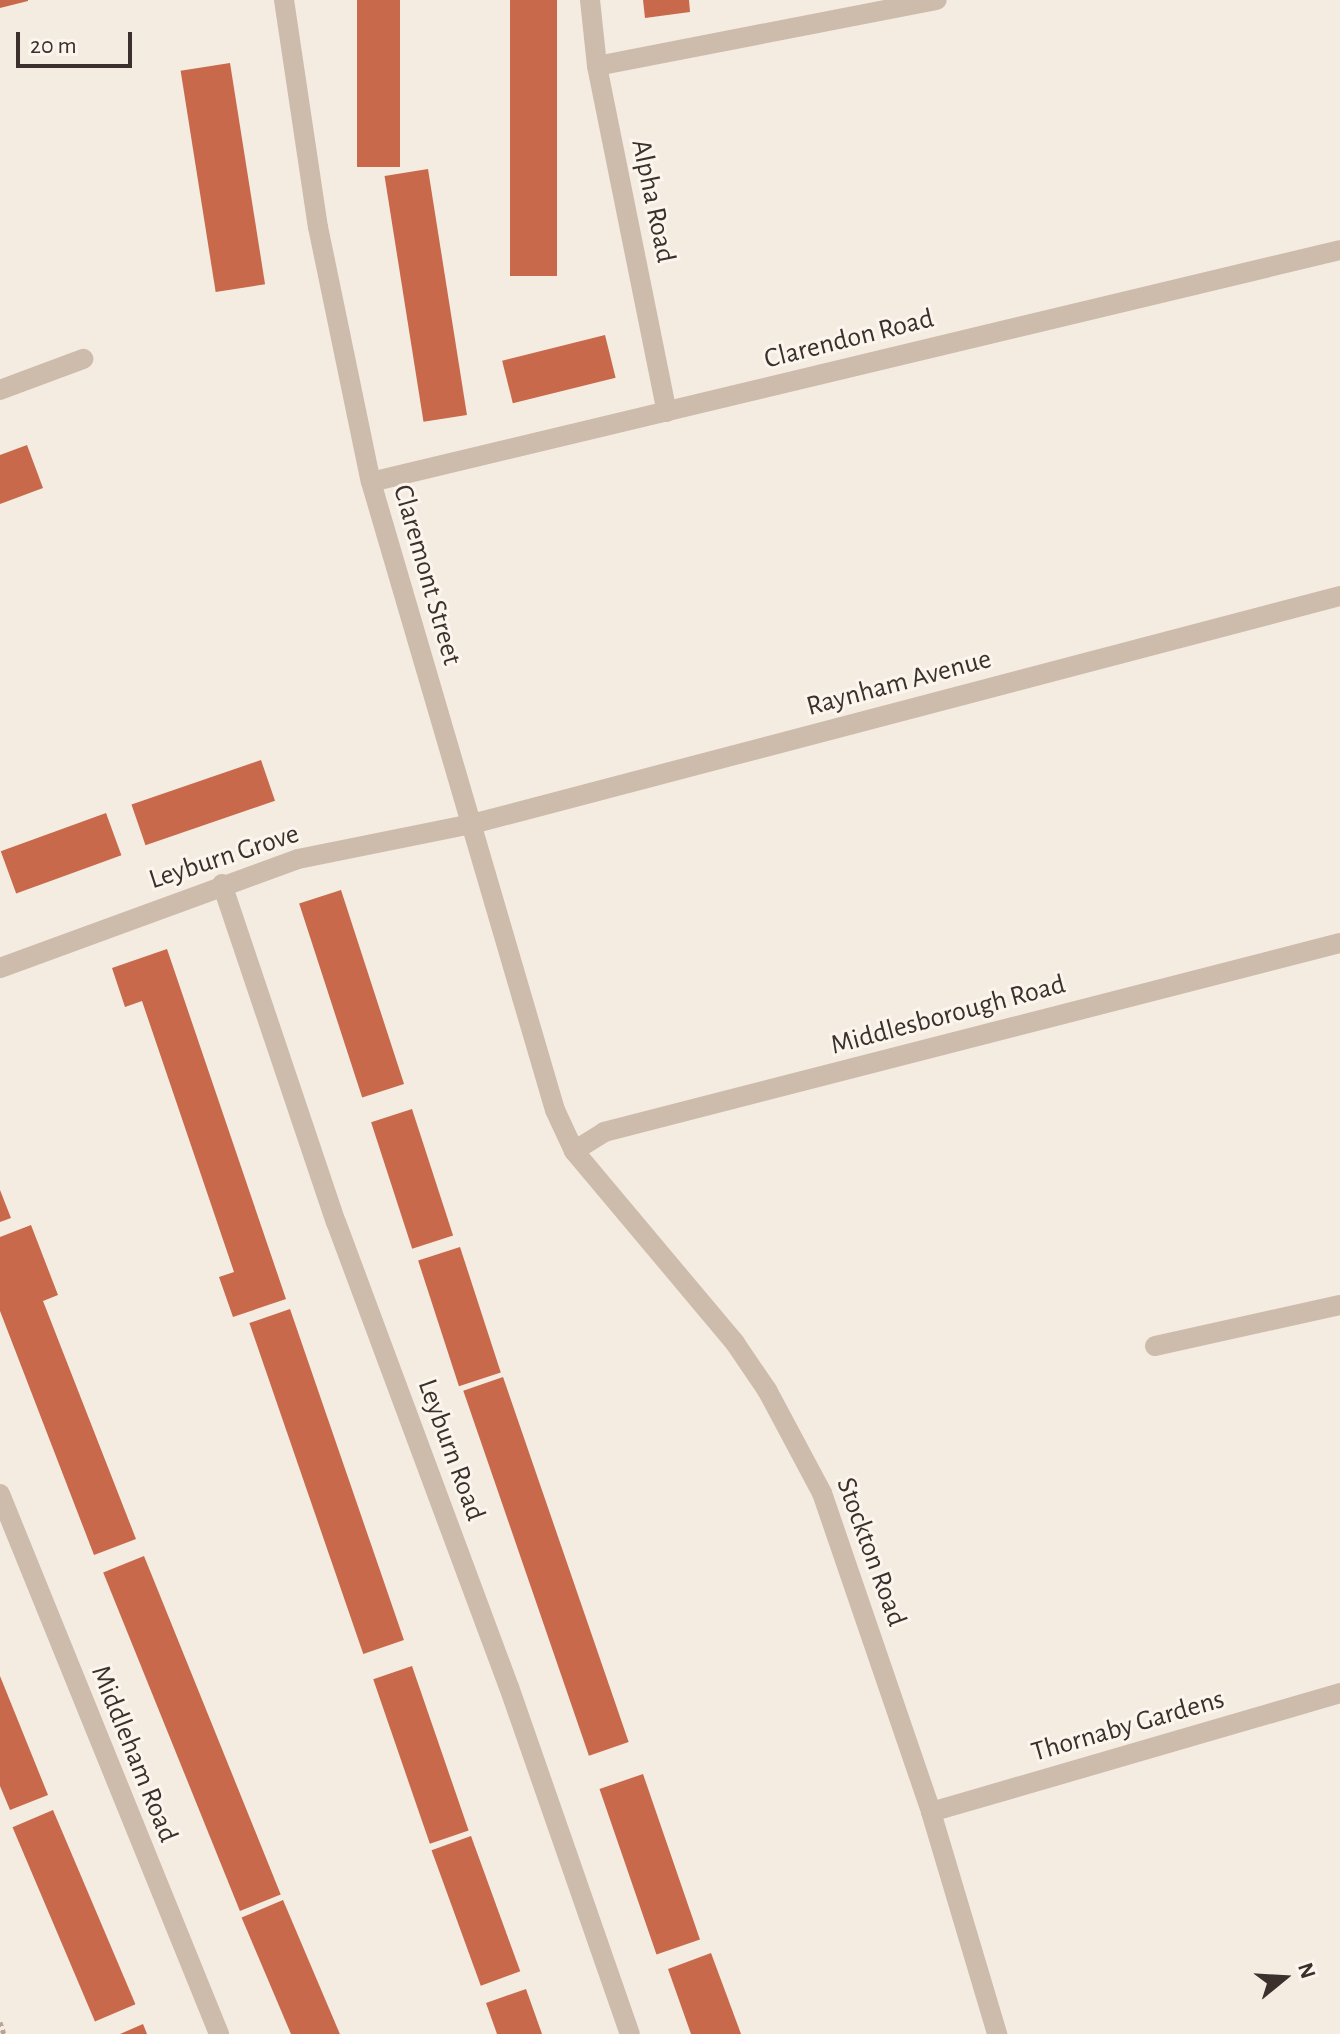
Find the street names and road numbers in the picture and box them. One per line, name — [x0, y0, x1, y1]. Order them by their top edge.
street label: Alpha Road — [624, 136, 682, 266]
street label: Clarendon Road — [761, 302, 937, 376]
street label: Claremont Street — [385, 481, 469, 669]
street label: Raynham Avenue — [803, 642, 995, 724]
street label: Leyburn Grove — [145, 817, 303, 897]
street label: Middlesborough Road — [827, 968, 1069, 1062]
street label: Leyburn Road — [410, 1375, 492, 1525]
street label: Stockton Road — [829, 1473, 913, 1631]
street label: Middleham Road — [83, 1661, 185, 1847]
street label: Thornaby Gardens — [1028, 1682, 1228, 1770]

